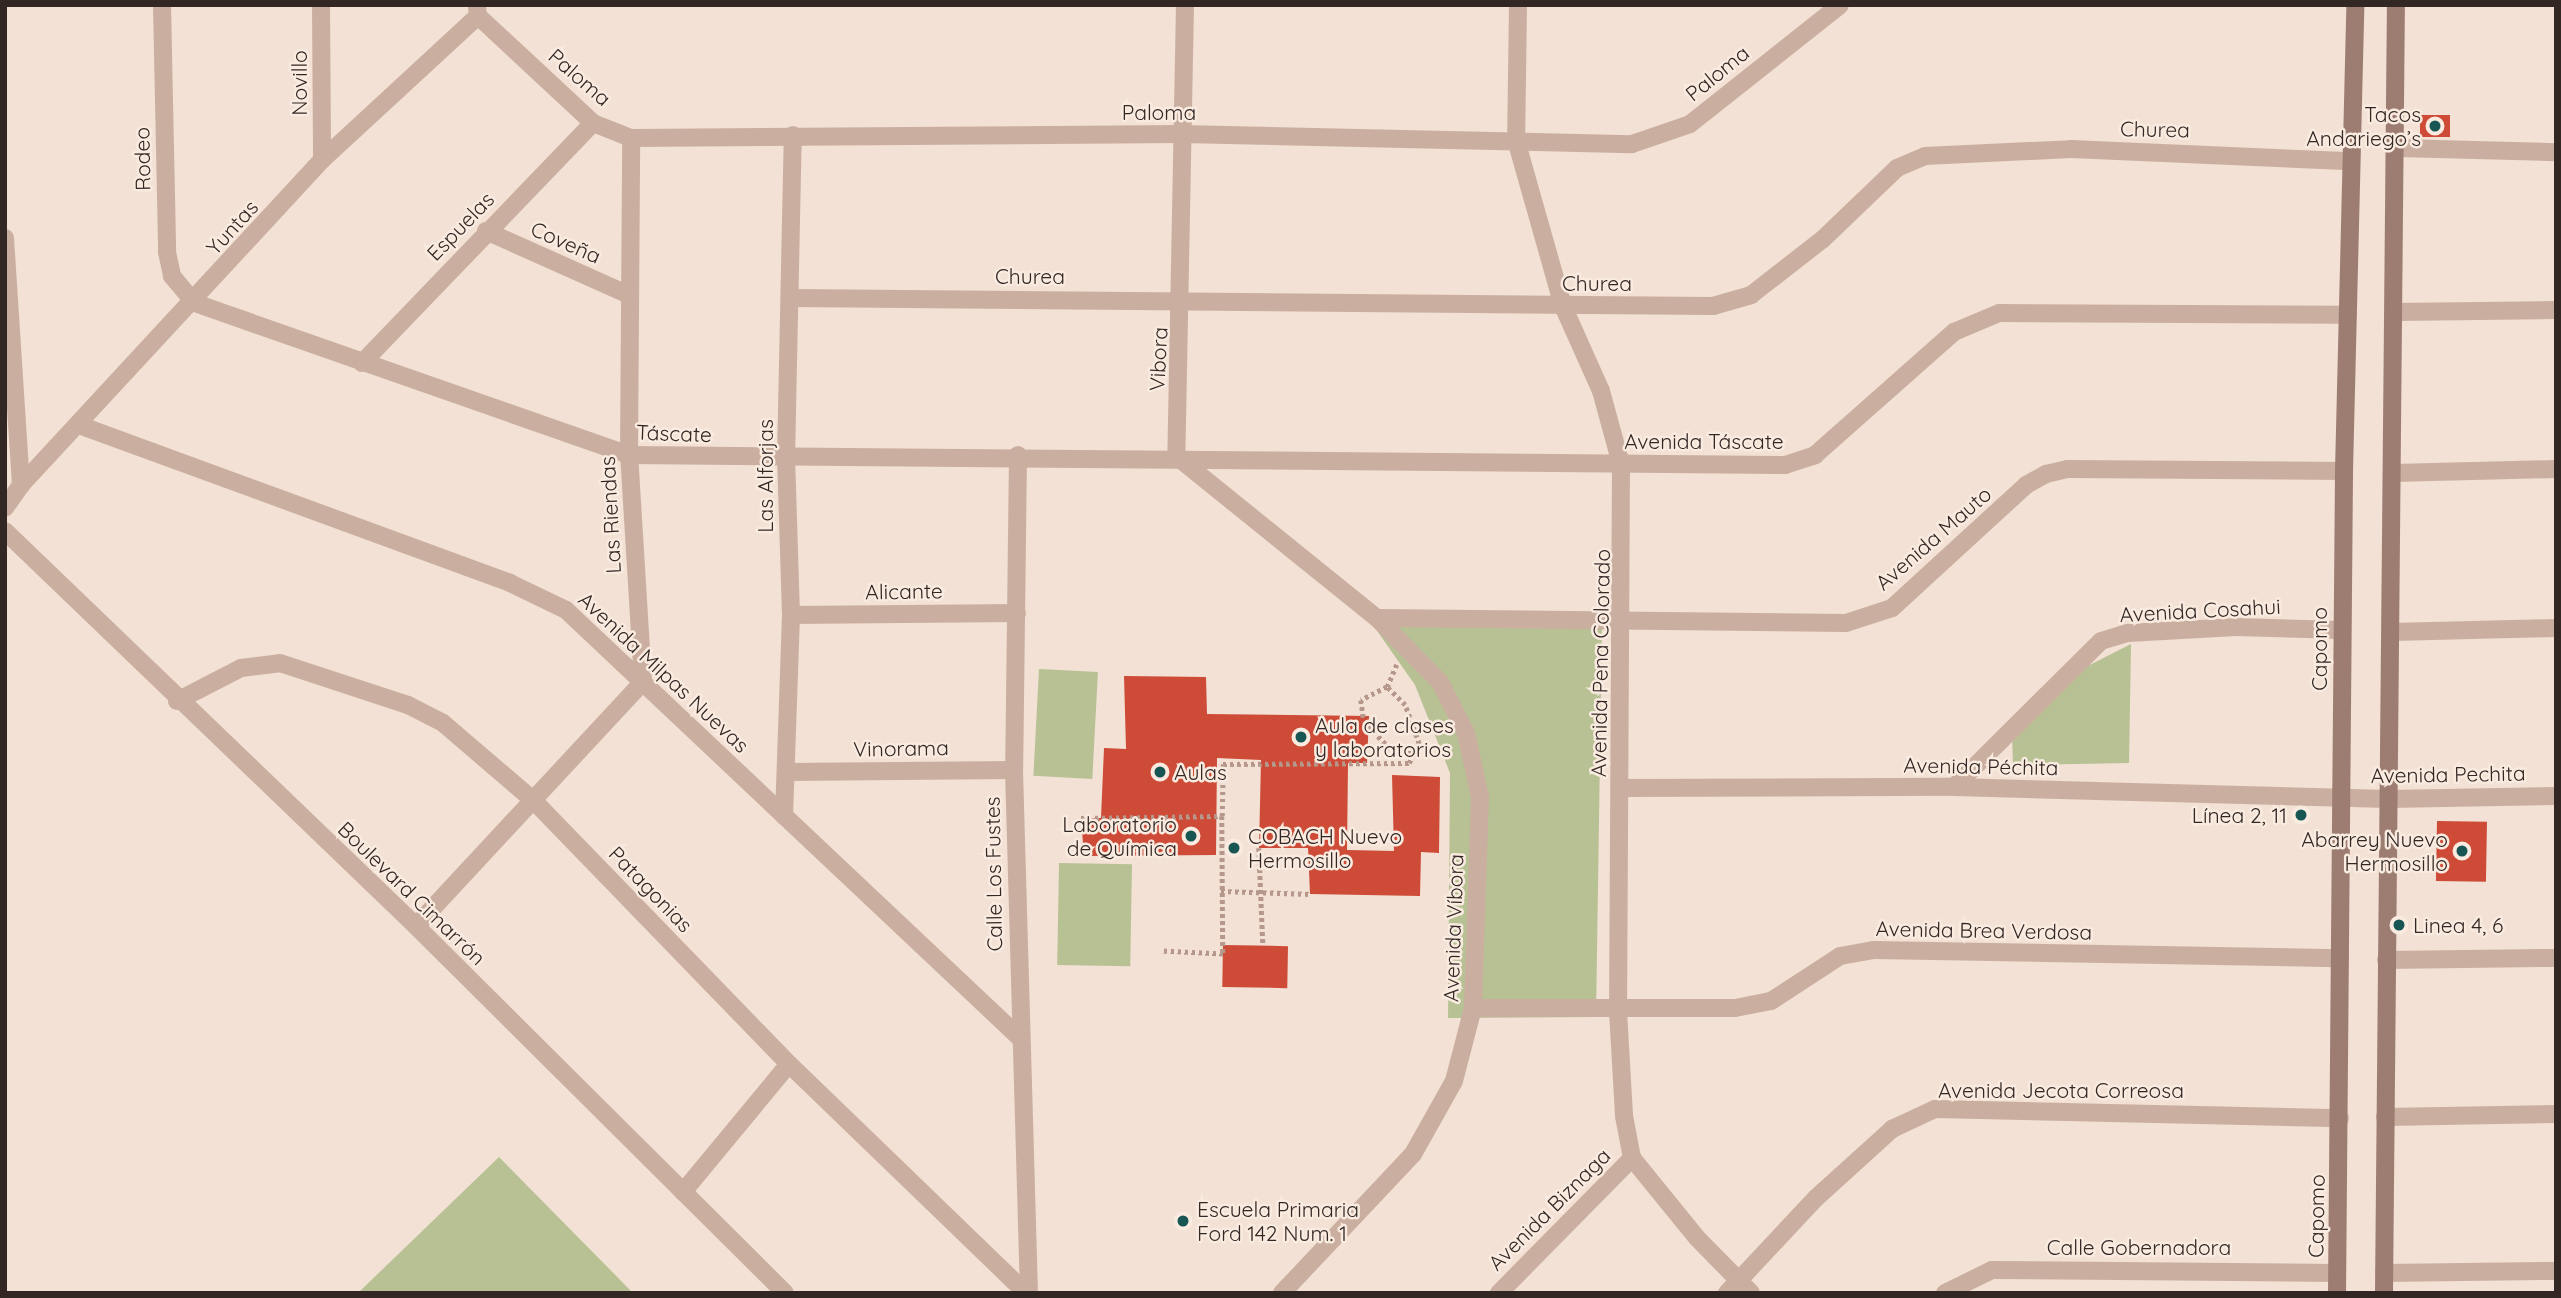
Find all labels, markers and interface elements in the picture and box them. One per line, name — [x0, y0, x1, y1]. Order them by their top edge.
street label: Paloma — [1680, 40, 1754, 106]
street label: Paloma — [544, 43, 616, 111]
street label: Novillo — [286, 50, 312, 116]
street label: Paloma — [1122, 99, 1196, 125]
place label: Tacos Andariego’s — [2306, 101, 2421, 151]
street label: Churea — [2120, 116, 2190, 142]
marker: Tacos Andariego’s — [2427, 118, 2443, 134]
street label: Rodeo — [129, 127, 155, 191]
street label: Espuelas — [421, 186, 499, 266]
street label: Yuntas — [201, 194, 263, 260]
street label: Coveña — [527, 215, 605, 269]
street label: Churea — [995, 263, 1065, 289]
street label: Churea — [1562, 270, 1632, 296]
street label: Vibora — [1144, 326, 1172, 392]
street label: Táscate — [636, 419, 712, 447]
street label: Las Alforjas — [752, 419, 778, 533]
street label: Avenida Táscate — [1624, 428, 1784, 454]
street label: Las Riendas — [594, 456, 626, 574]
street label: Avenida Mauto — [1870, 481, 1996, 595]
street label: Avenida Pena Colorado — [1585, 549, 1615, 777]
street label: Alicante — [865, 578, 943, 604]
street label: Avenida Milpas Nuevas — [573, 586, 755, 758]
street label: Avenida Cosahui — [2119, 593, 2281, 627]
street label: Capomo — [2306, 607, 2332, 691]
place label: Aula de clases y laboratorios — [1315, 712, 1454, 762]
marker: Aula de clases y laboratorios — [1293, 729, 1309, 745]
street label: Vinorama — [853, 735, 949, 761]
street label: Avenida Péchita — [1903, 752, 2059, 780]
place label: Aulas — [1174, 759, 1227, 785]
street label: Avenida Pechita — [2370, 760, 2526, 788]
marker: Aulas — [1152, 764, 1168, 780]
street label: Calle Los Fustes — [979, 796, 1007, 952]
place label: Línea 2, 11 — [2192, 802, 2287, 828]
marker: Línea 2, 11 — [2293, 807, 2309, 823]
place label: Laboratorio de Química — [1062, 811, 1177, 861]
street label: Boulevard Cimarrón — [333, 816, 491, 970]
place label: COBACH Nuevo Hermosillo — [1248, 823, 1402, 873]
place label: Abarrey Nuevo Hermosillo — [2301, 826, 2448, 876]
marker: Laboratorio de Química — [1183, 828, 1199, 844]
marker: COBACH Nuevo Hermosillo — [1226, 840, 1242, 856]
street label: Patagonias — [604, 841, 698, 937]
marker: Abarrey Nuevo Hermosillo — [2454, 843, 2470, 859]
street label: Avenida Víbora — [1438, 854, 1468, 1002]
place label: Linea 4, 6 — [2413, 912, 2503, 938]
street label: Avenida Brea Verdosa — [1876, 916, 2092, 944]
marker: Linea 4, 6 — [2391, 917, 2407, 933]
street label: Avenida Jecota Correosa — [1938, 1077, 2184, 1103]
street label: Avenida Biznaga — [1483, 1143, 1615, 1275]
street label: Capomo — [2303, 1174, 2329, 1258]
place label: Escuela Primaria Ford 142 Num. 1 — [1197, 1196, 1359, 1246]
marker: Escuela Primaria Ford 142 Num. 1 — [1175, 1213, 1191, 1229]
street label: Calle Gobernadora — [2047, 1234, 2231, 1260]

